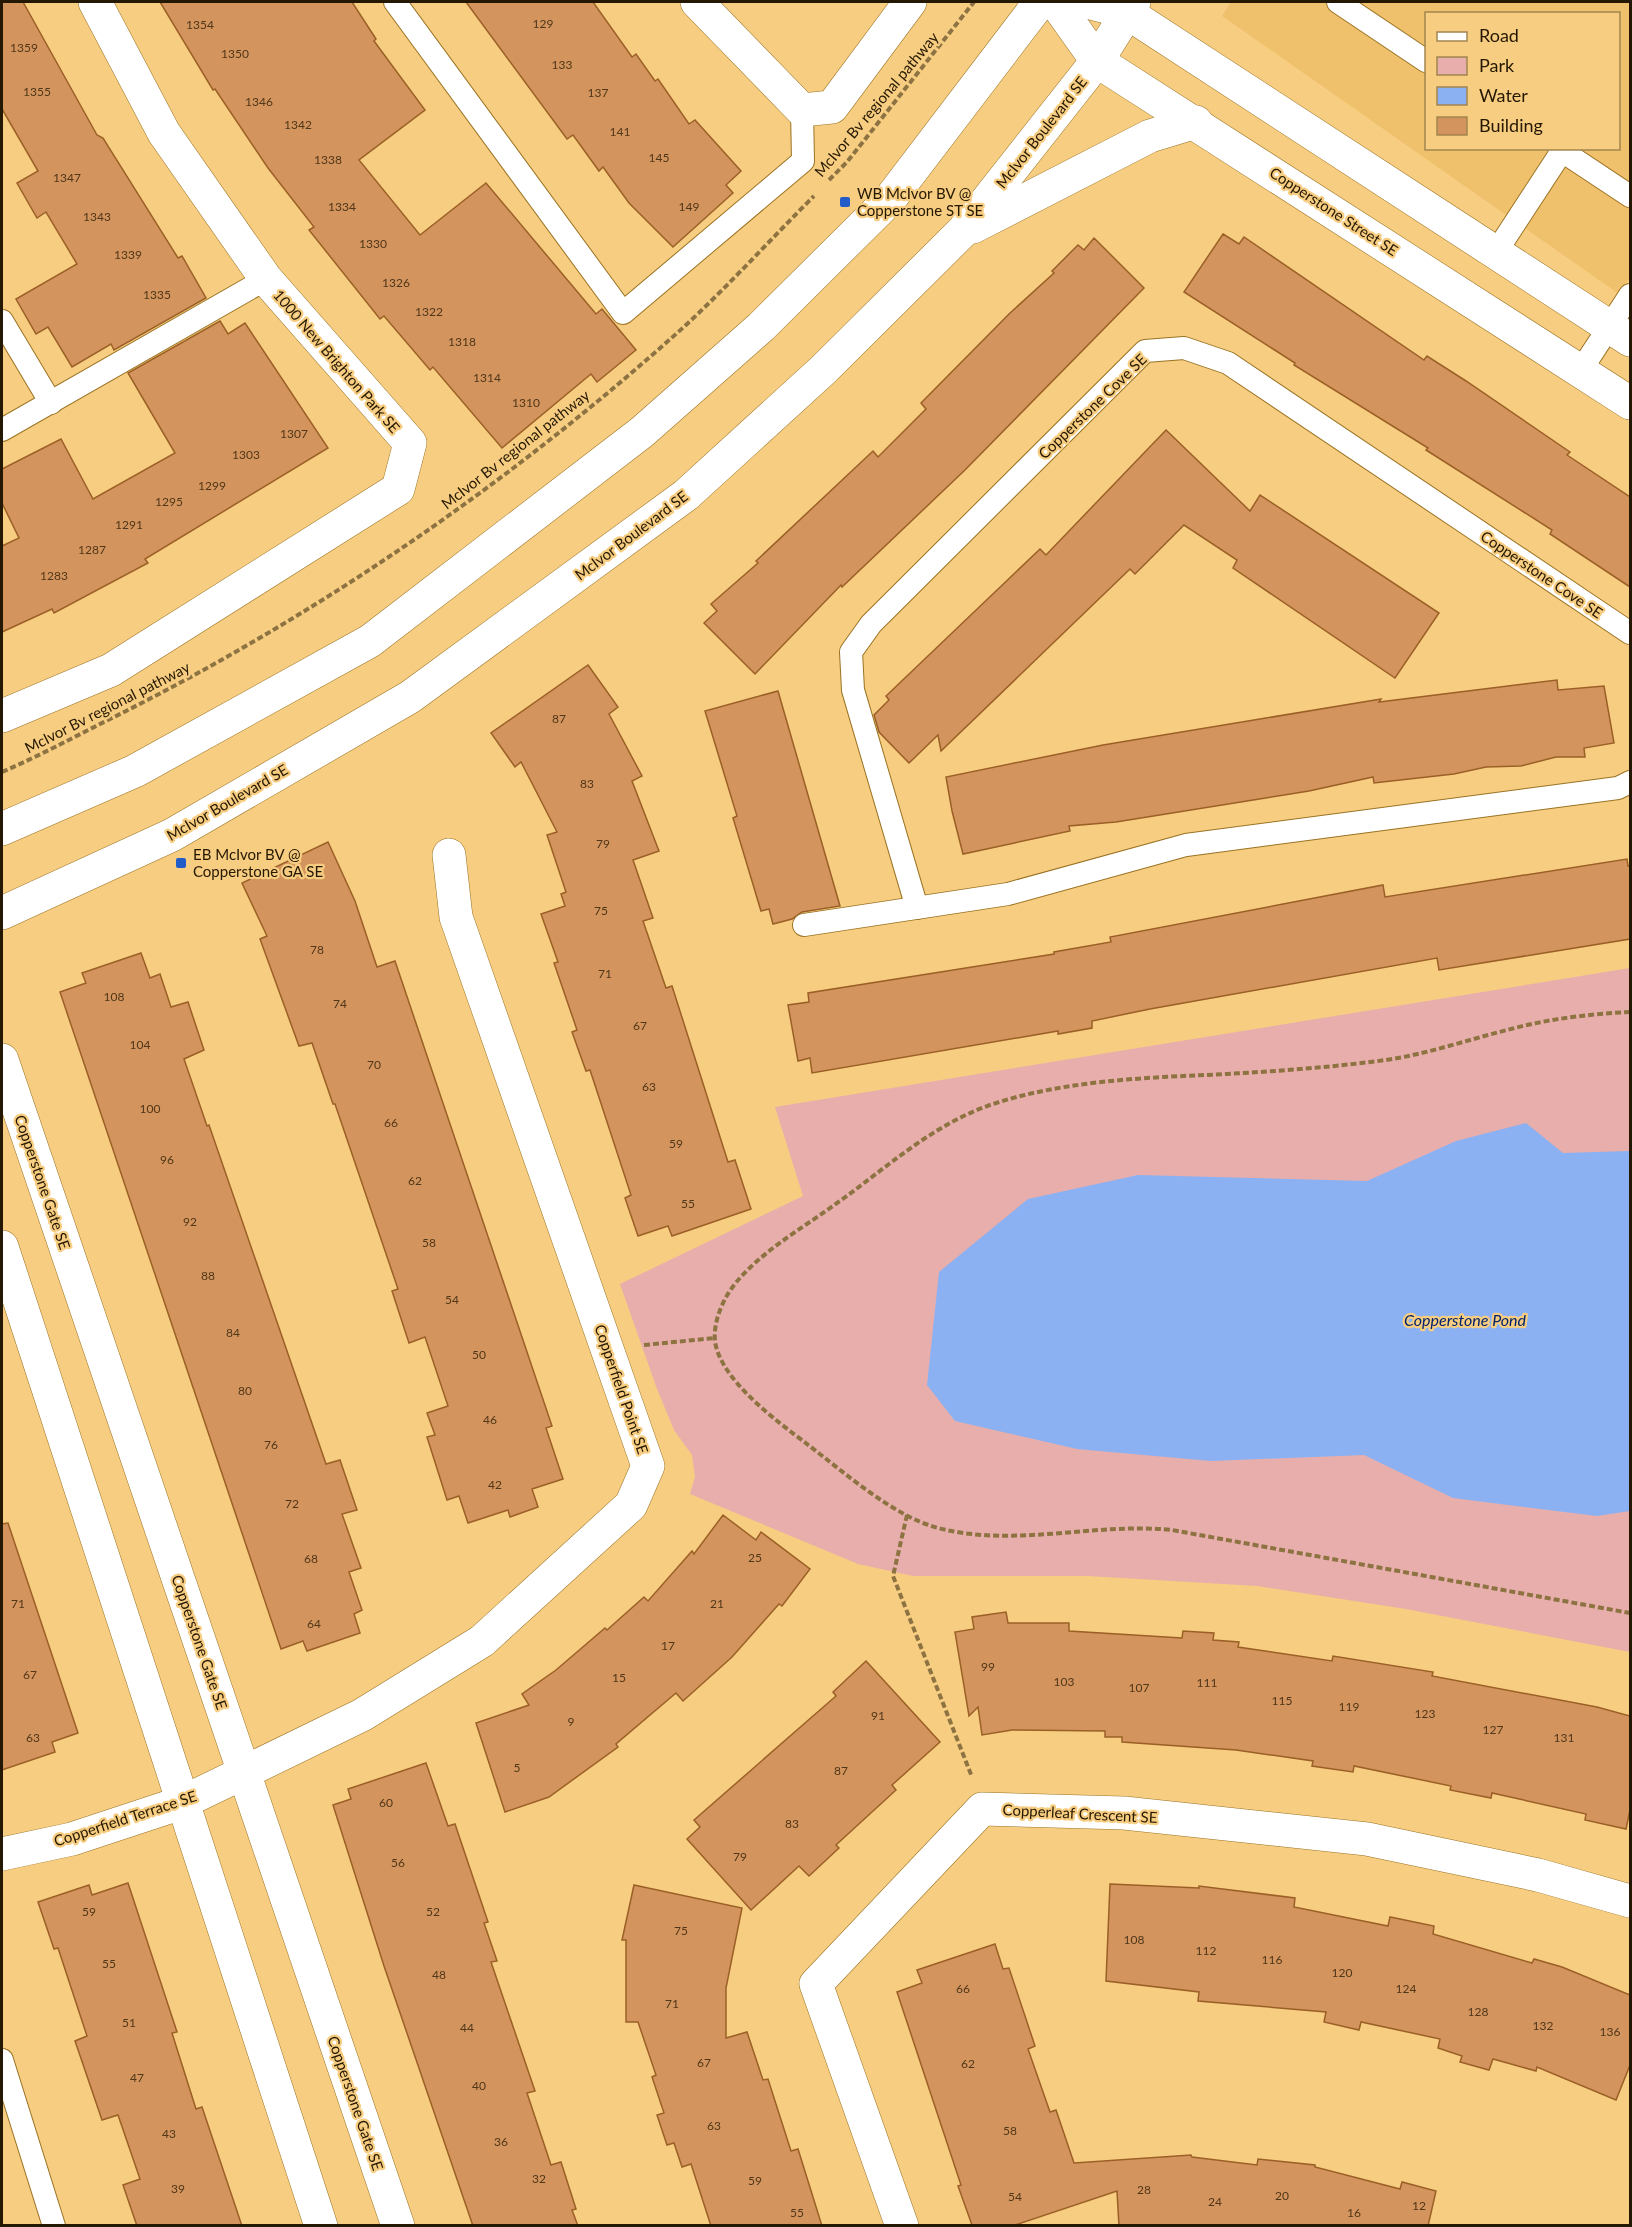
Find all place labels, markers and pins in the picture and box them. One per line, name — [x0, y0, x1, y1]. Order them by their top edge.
place label: WB McIvor BV @ Copperstone ST SE — [857, 184, 983, 219]
marker: WB McIvor BV @ Copperstone ST SE — [838, 195, 852, 209]
place label: EB McIvor BV @ Copperstone GA SE — [193, 845, 323, 880]
marker: EB McIvor BV @ Copperstone GA SE — [174, 856, 188, 870]

